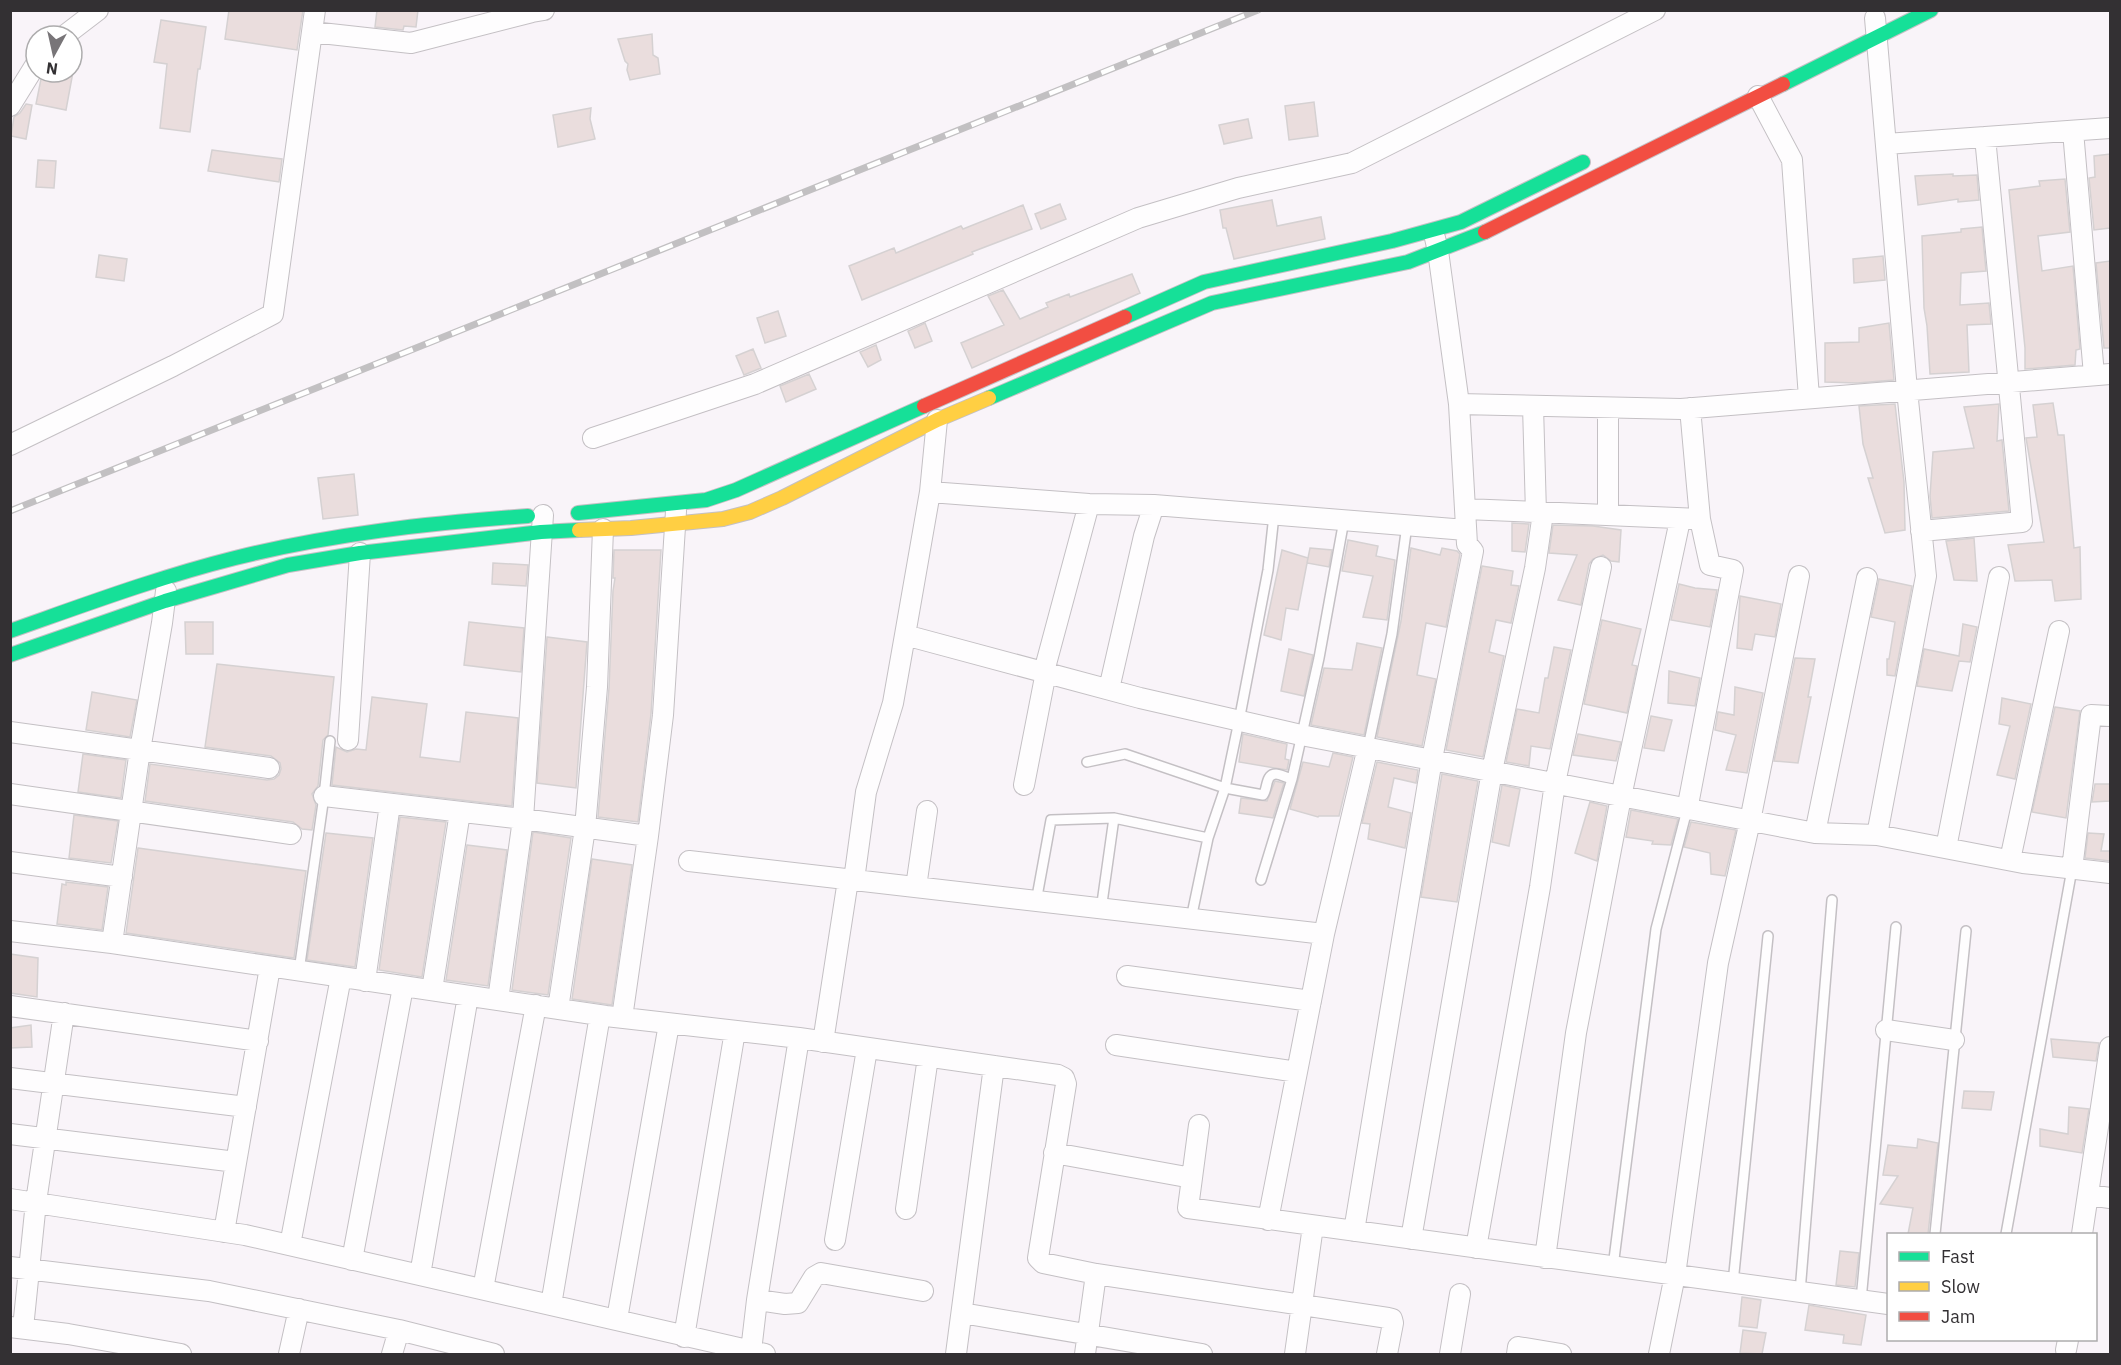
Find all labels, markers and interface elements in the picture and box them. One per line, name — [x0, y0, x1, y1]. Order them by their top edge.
north arrow — [24, 24, 84, 84]
text: N — [45, 58, 59, 80]
legend — [1887, 1233, 2097, 1341]
text: Fast — [1941, 1245, 1975, 1268]
text: Slow — [1941, 1275, 1980, 1298]
text: Jam — [1941, 1305, 1976, 1328]

